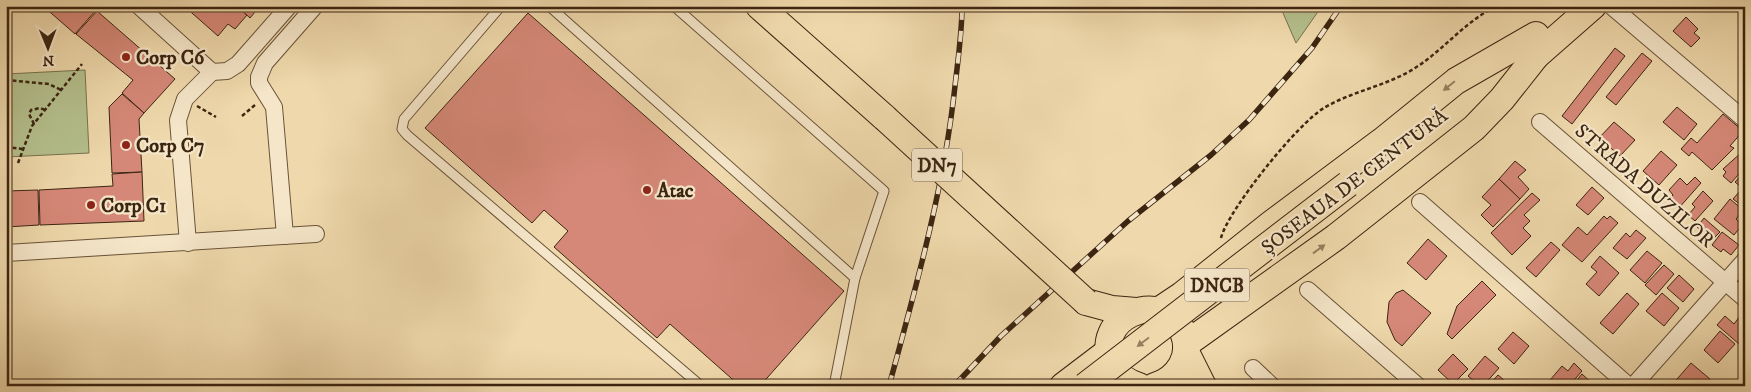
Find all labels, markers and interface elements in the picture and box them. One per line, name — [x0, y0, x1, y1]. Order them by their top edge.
north arrow — [22, 22, 72, 72]
place label: Corp C6 — [136, 46, 206, 71]
text: N — [42, 51, 54, 69]
marker: Corp C6 — [120, 51, 132, 63]
one-way arrow — [1443, 81, 1456, 92]
street label: ȘOSEAUA DE CENTURĂ — [1256, 103, 1453, 261]
street label: STRADA DUZILOR — [1569, 119, 1719, 253]
place label: Corp C7 — [136, 134, 205, 159]
marker: Corp C7 — [120, 139, 132, 151]
road number: DN7 — [912, 148, 962, 182]
place label: Atac — [656, 179, 694, 204]
marker: Atac — [641, 184, 653, 196]
place label: Corp C1 — [101, 194, 166, 219]
marker: Corp C1 — [85, 199, 97, 211]
one-way arrow — [1312, 244, 1325, 255]
road number: DNCB — [1184, 268, 1250, 302]
one-way arrow — [1137, 336, 1150, 347]

